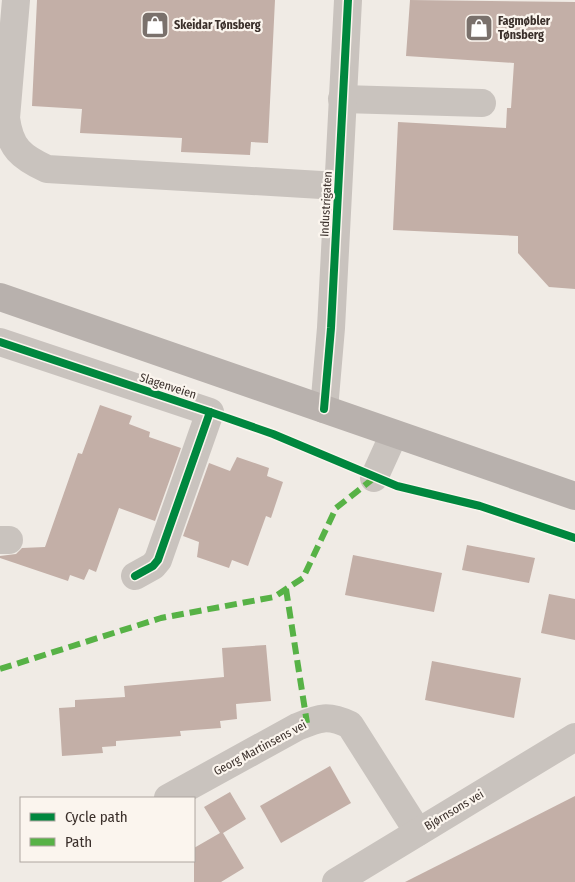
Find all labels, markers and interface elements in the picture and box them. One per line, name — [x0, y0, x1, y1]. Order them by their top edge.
shop icon: Skeidar Tønsberg — [140, 10, 170, 40]
shop icon: Fagmøbler Tønsberg — [464, 13, 494, 43]
place label: Fagmøbler Tønsberg — [498, 14, 551, 42]
place label: Skeidar Tønsberg — [174, 18, 261, 32]
street label: Industrigaten — [317, 171, 335, 237]
street label: Slagenveien — [138, 370, 198, 402]
street label: Georg Martinsens vei — [211, 718, 309, 778]
street label: Bjørnsons vei — [422, 787, 486, 833]
legend — [20, 797, 195, 862]
text: Cycle path — [65, 808, 128, 826]
text: Path — [65, 833, 92, 851]

